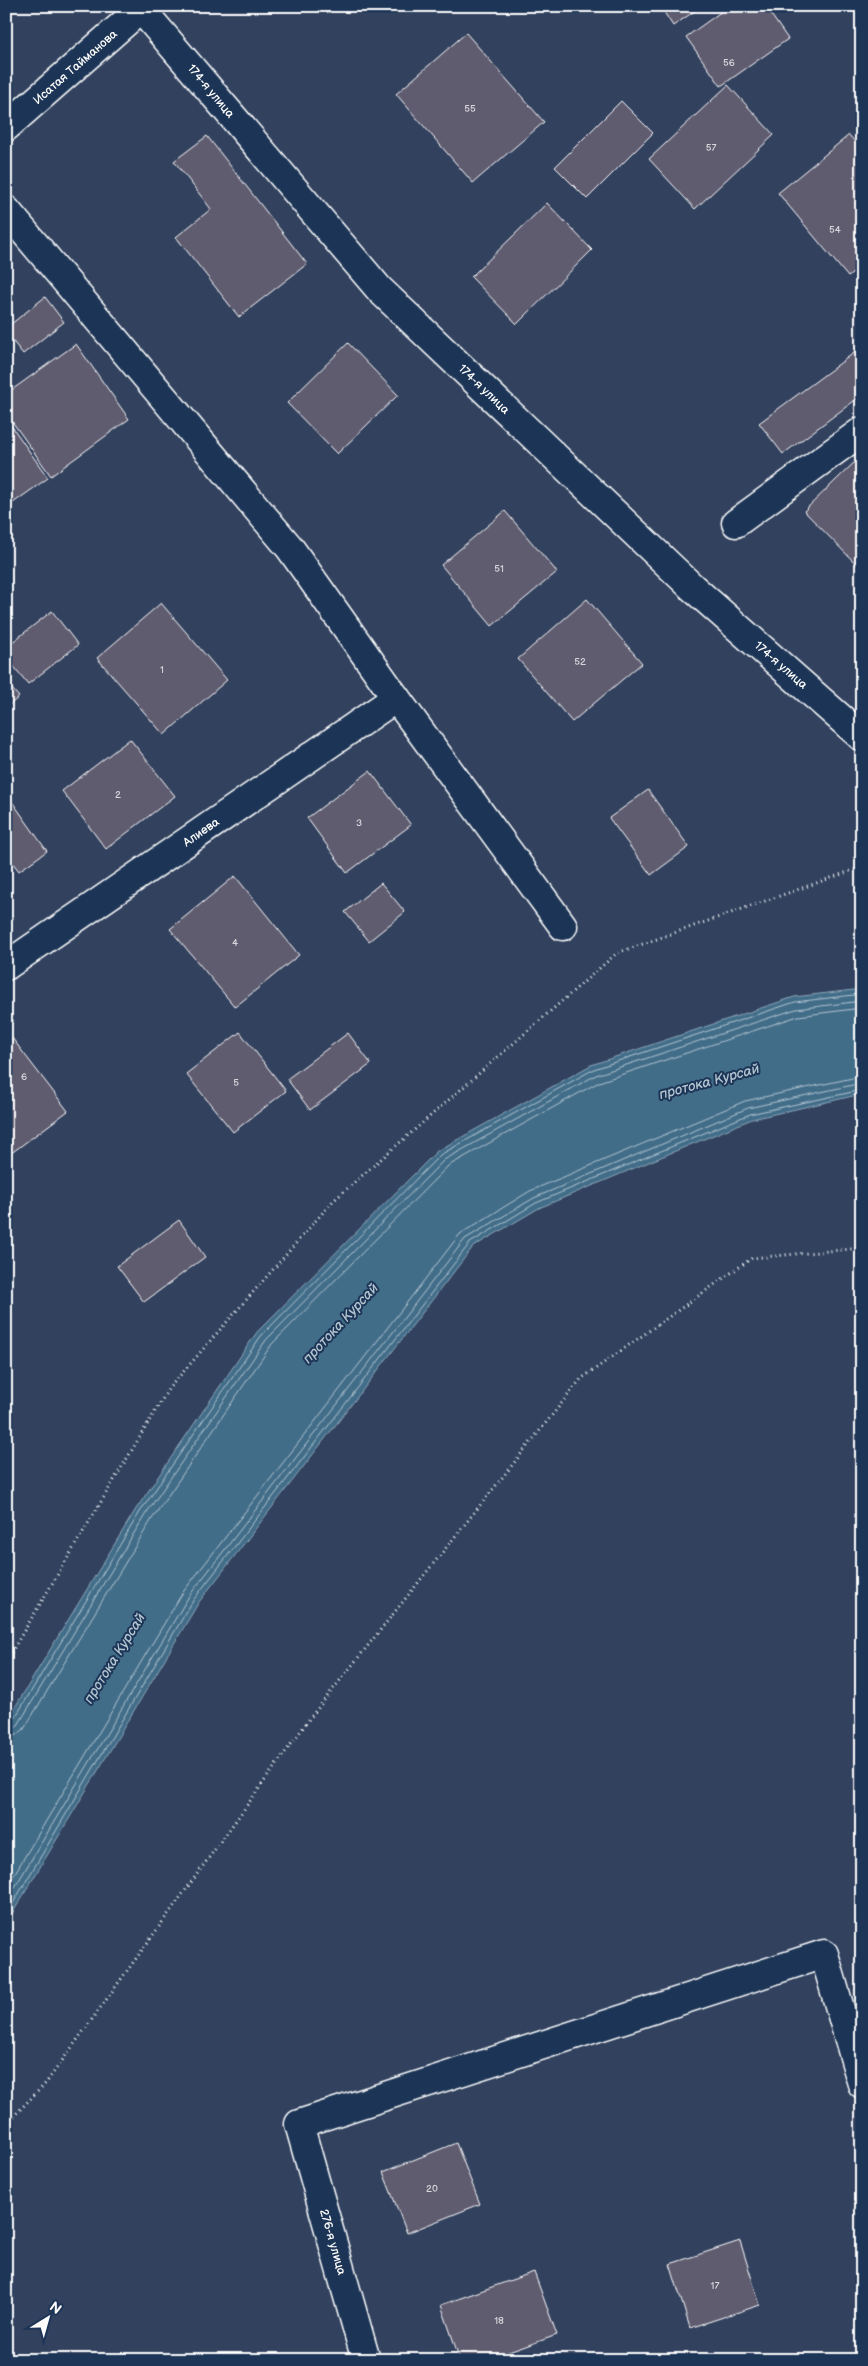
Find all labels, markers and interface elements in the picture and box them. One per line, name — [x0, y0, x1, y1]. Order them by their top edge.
street label: Исатая Тайманова — [30, 27, 120, 108]
house number: 56 — [723, 57, 735, 69]
street label: 174-я улица — [184, 61, 237, 121]
house number: 55 — [464, 103, 476, 115]
house number: 57 — [706, 142, 716, 154]
house number: 54 — [829, 224, 841, 236]
street label: 174-я улица — [455, 361, 512, 417]
house number: 51 — [494, 563, 504, 575]
street label: 174-я улица — [751, 638, 810, 692]
house number: 52 — [574, 656, 586, 668]
house number: 1 — [160, 664, 164, 676]
house number: 2 — [115, 789, 121, 801]
street label: Алиева — [179, 815, 222, 851]
house number: 3 — [356, 817, 362, 829]
house number: 4 — [232, 937, 238, 949]
water label: протока Курсай — [657, 1060, 761, 1103]
house number: 6 — [21, 1071, 27, 1083]
house number: 5 — [233, 1077, 239, 1089]
water label: протока Курсай — [299, 1280, 382, 1367]
water label: протока Курсай — [80, 1610, 149, 1707]
house number: 20 — [426, 2183, 438, 2195]
street label: 276-я улица — [316, 2207, 349, 2277]
house number: 17 — [711, 2280, 719, 2292]
north arrow — [22, 2294, 72, 2344]
text: N — [46, 2298, 65, 2318]
house number: 18 — [494, 2315, 504, 2327]

